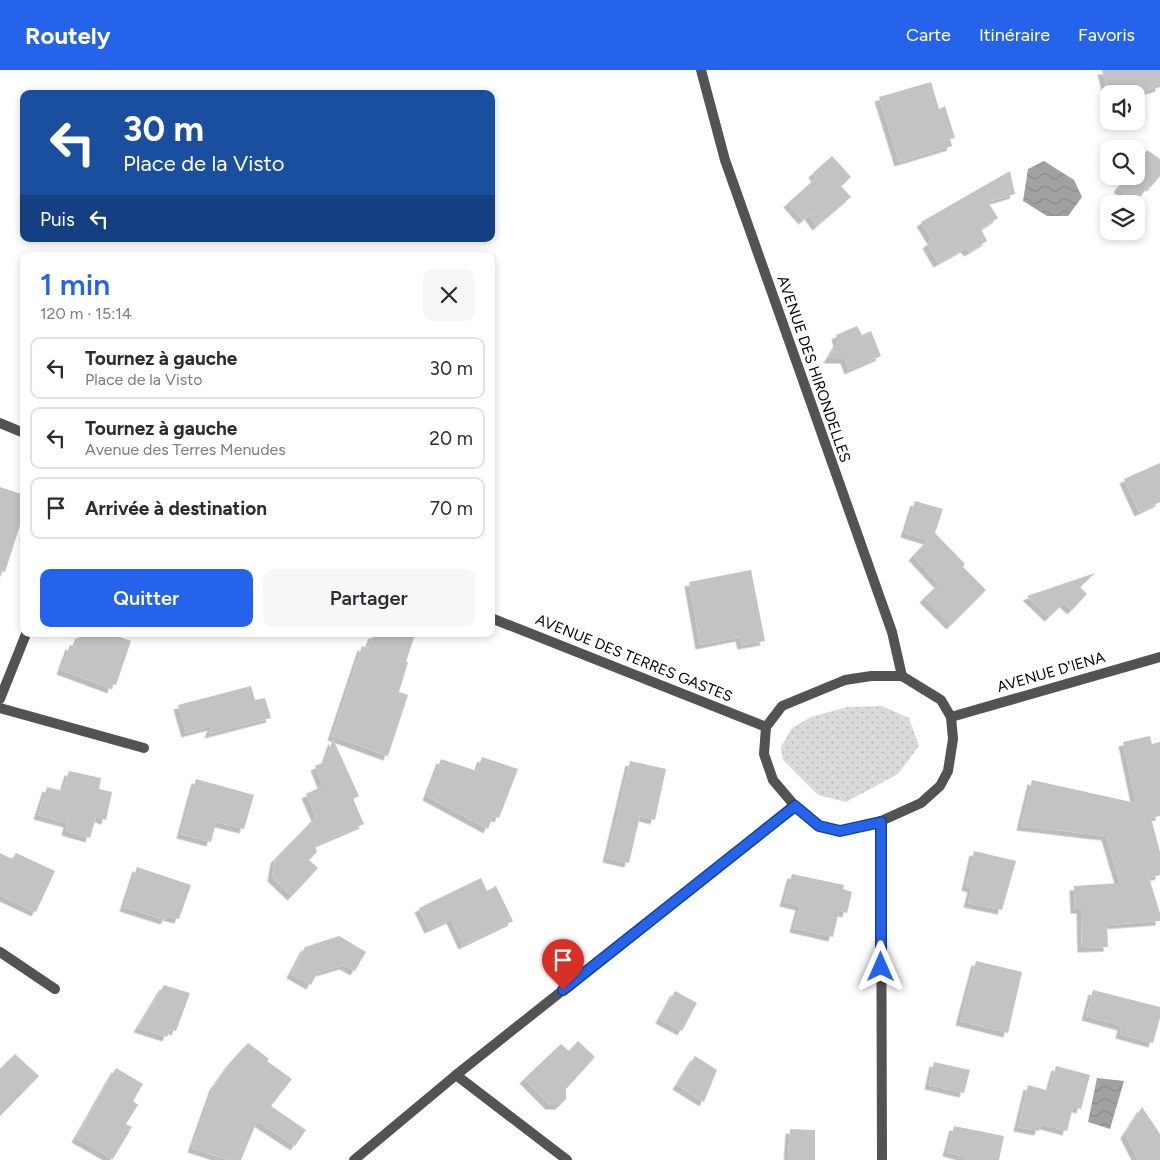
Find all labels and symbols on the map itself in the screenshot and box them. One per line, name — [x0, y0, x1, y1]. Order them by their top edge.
street label: AVENUE DES HIRONDELLES — [773, 273, 855, 465]
street label: AVENUE DES TERRES GASTES — [533, 610, 735, 706]
street label: AVENUE D'IENA — [995, 648, 1107, 696]
pin — [542, 939, 584, 990]
position arrow — [854, 940, 906, 992]

